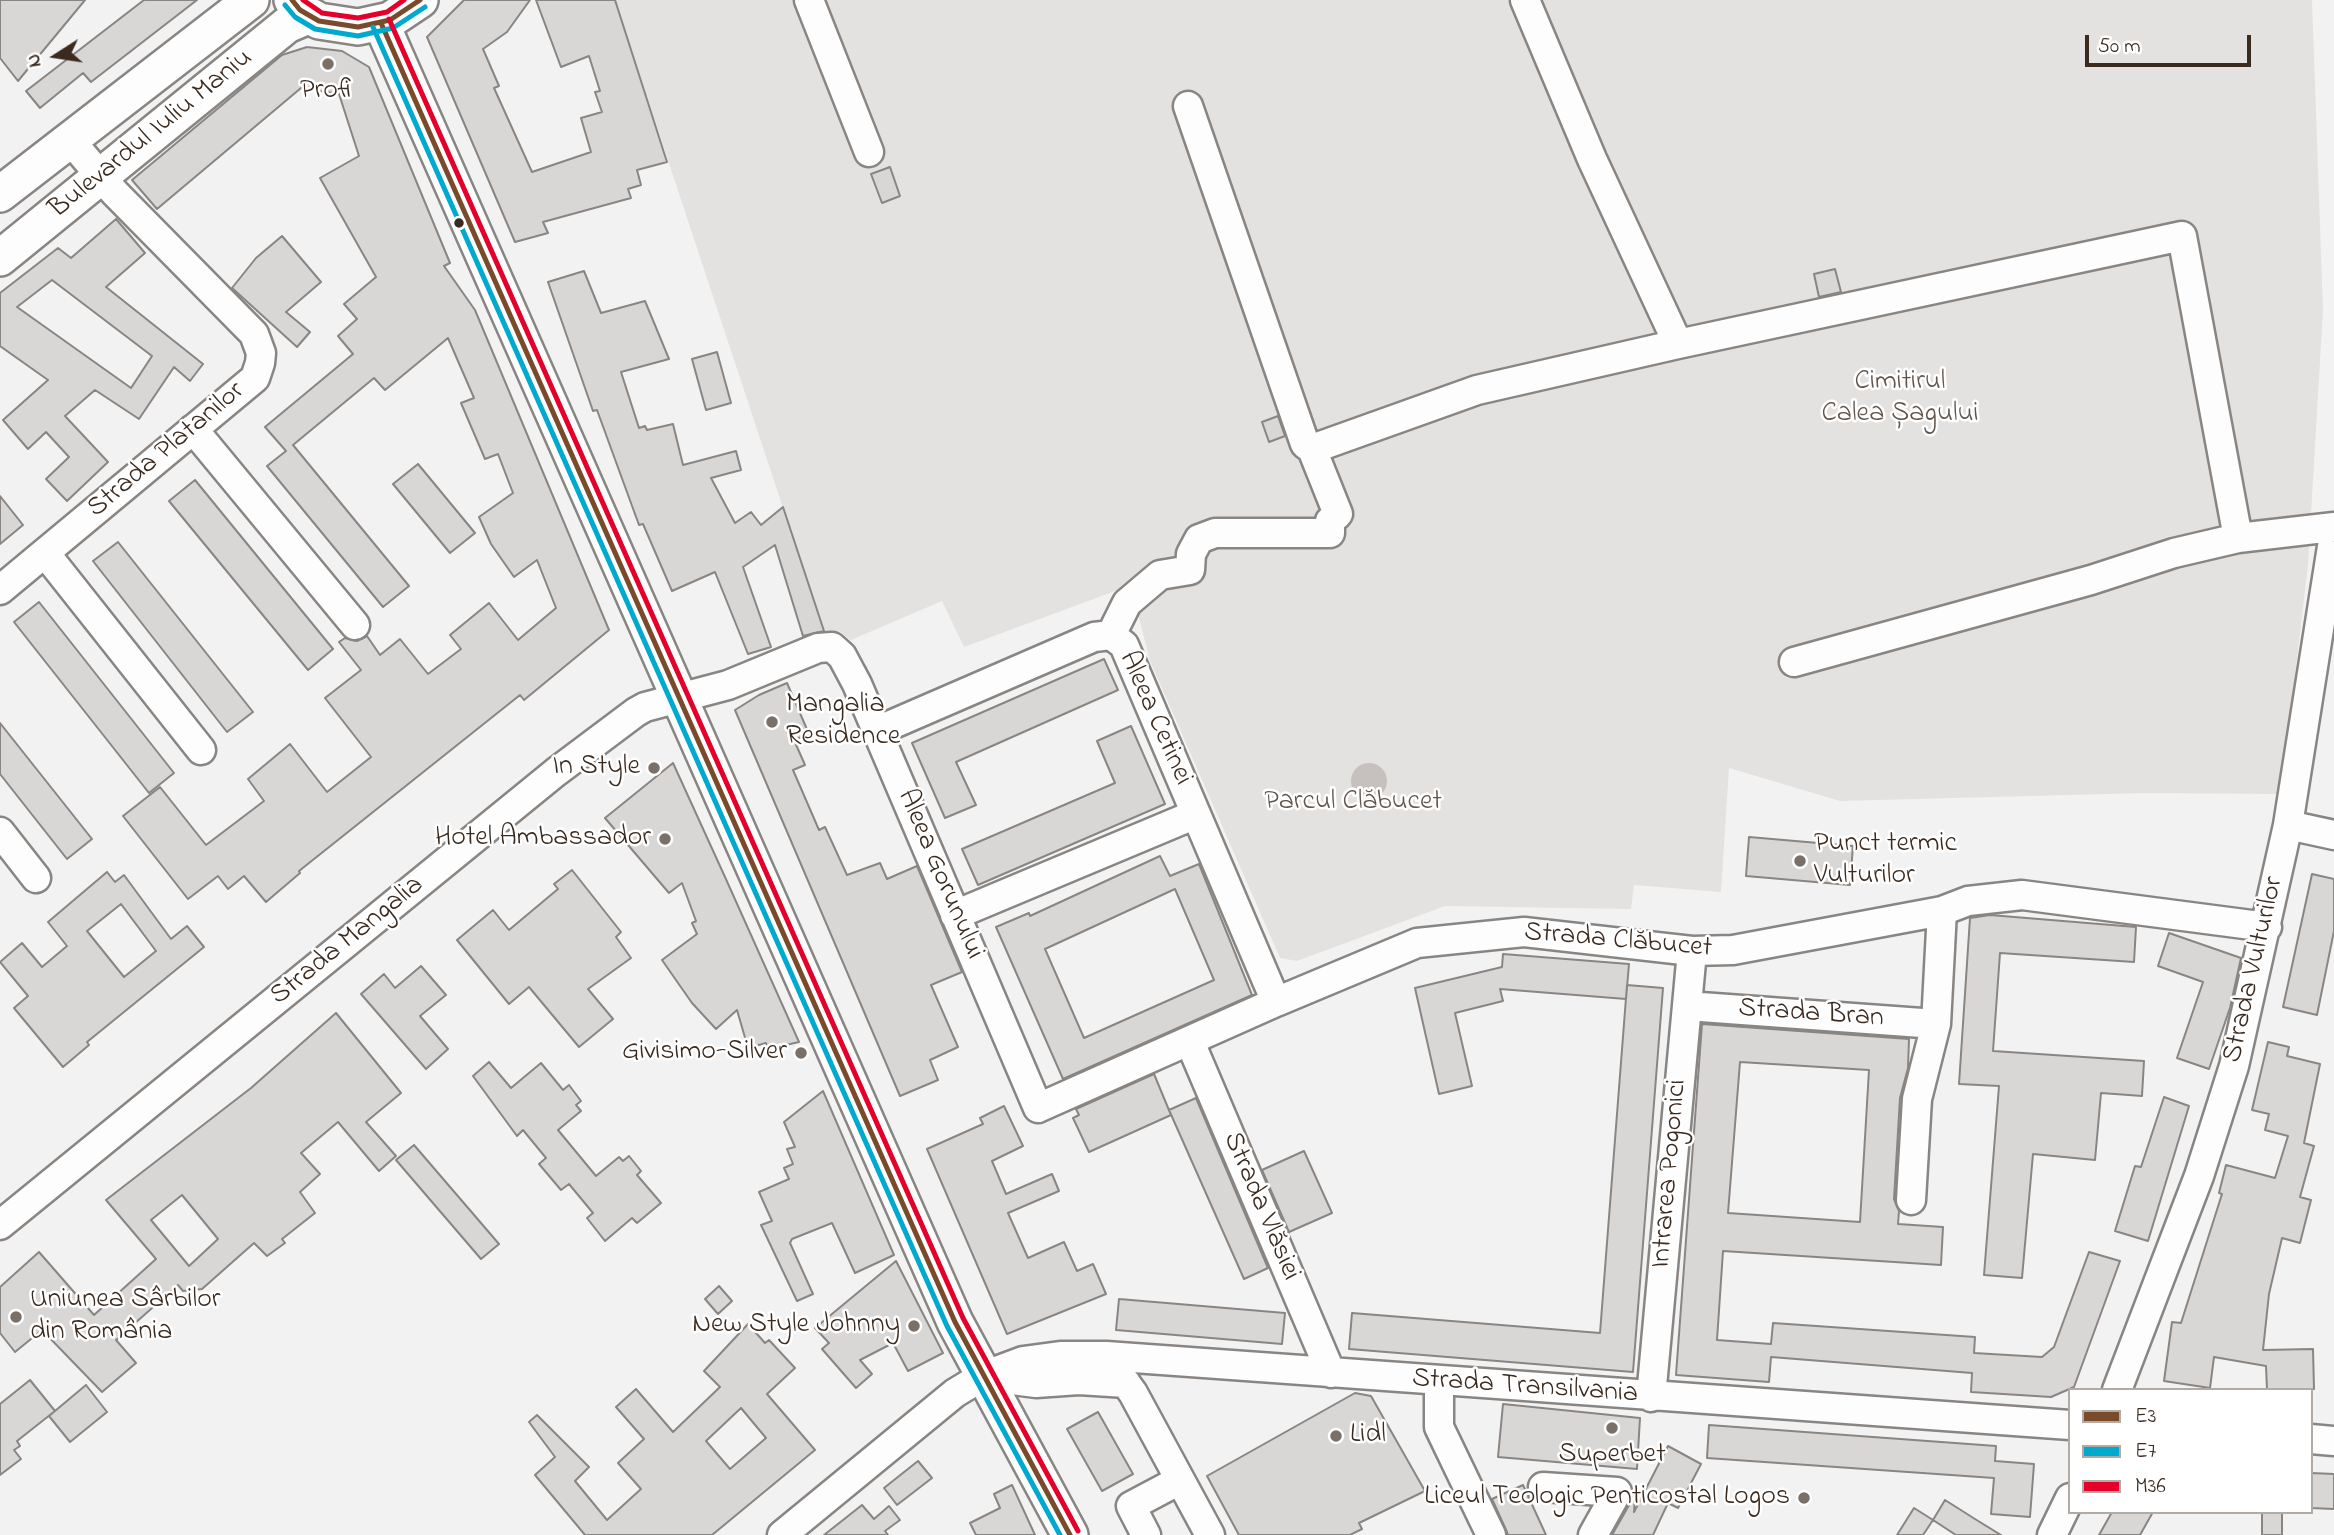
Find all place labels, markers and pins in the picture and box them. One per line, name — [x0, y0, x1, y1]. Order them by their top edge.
marker: Profi — [320, 56, 336, 72]
place label: Profi — [300, 75, 356, 109]
unlabelled marker — [452, 216, 466, 230]
place label: Mangalia Residence — [786, 689, 900, 755]
marker: Mangalia Residence — [764, 714, 780, 730]
place label: In Style — [552, 751, 640, 785]
marker: In Style — [646, 760, 662, 776]
place label: Hotel Ambassador — [435, 822, 651, 856]
place label: Punct termic Vulturilor — [1814, 828, 1957, 894]
marker: Hotel Ambassador — [657, 831, 673, 847]
marker: Punct termic Vulturilor — [1792, 853, 1808, 869]
place label: Givisimo-Silver — [622, 1036, 787, 1070]
marker: Givisimo-Silver — [793, 1045, 809, 1061]
place label: Uniunea Sârbilor din România — [30, 1284, 220, 1350]
marker: Uniunea Sârbilor din România — [8, 1309, 24, 1325]
place label: New Style Johnny — [692, 1309, 900, 1343]
marker: New Style Johnny — [906, 1318, 922, 1334]
place label: Lidl — [1350, 1419, 1386, 1453]
marker: Superbet — [1604, 1420, 1620, 1436]
marker: Lidl — [1328, 1428, 1344, 1444]
place label: Superbet — [1558, 1439, 1666, 1473]
place label: Liceul Teologic Penticostal Logos — [1424, 1481, 1790, 1515]
marker: Liceul Teologic Penticostal Logos — [1796, 1490, 1812, 1506]

